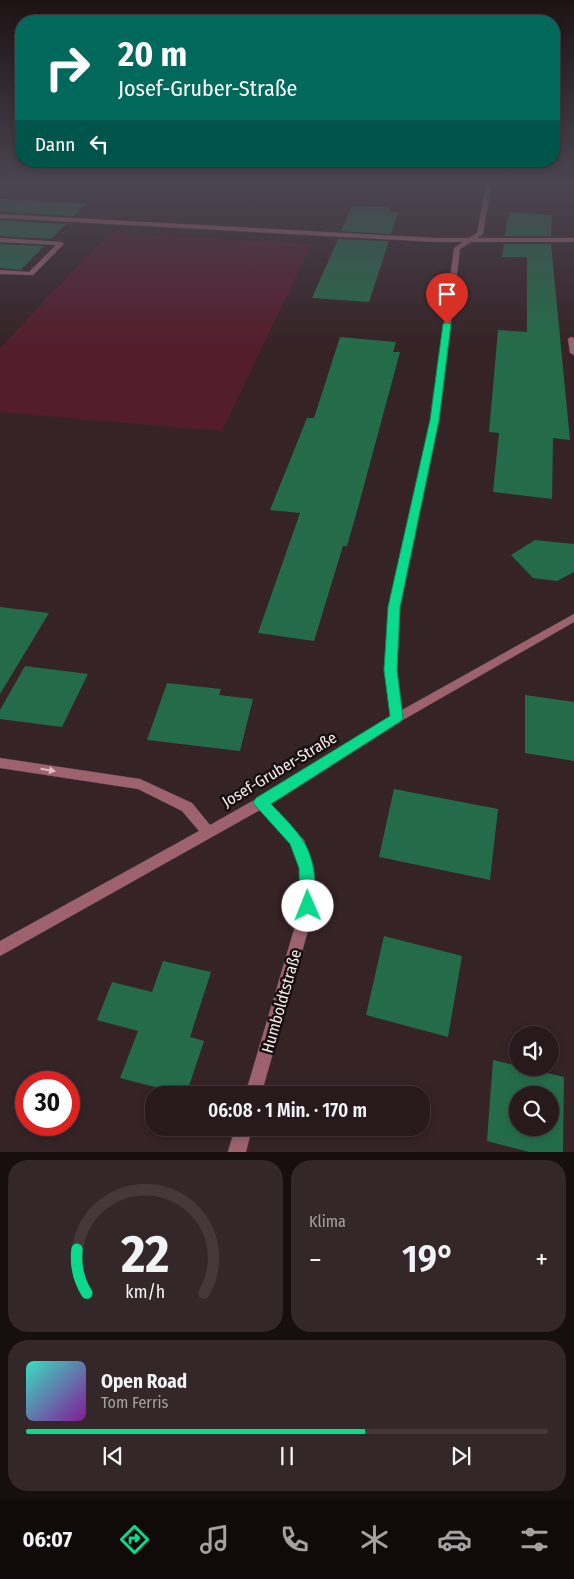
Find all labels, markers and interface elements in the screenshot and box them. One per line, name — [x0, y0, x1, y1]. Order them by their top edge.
text: 20 m — [118, 33, 187, 75]
icon: right — [35, 35, 100, 100]
text: Josef-Gruber-Straße — [118, 75, 297, 102]
icon: left — [85, 130, 113, 158]
text: Dann — [35, 133, 75, 156]
pin — [426, 273, 468, 324]
icon: arrive — [433, 280, 461, 308]
street label: Josef-Gruber-Straße — [218, 728, 340, 811]
one-way arrow — [41, 766, 57, 774]
position arrow — [281, 879, 333, 931]
street label: Humboldtstraße — [258, 947, 305, 1055]
map controls — [509, 1026, 559, 1136]
button: sound — [509, 1026, 559, 1076]
speed limit sign: 30 — [15, 1071, 80, 1136]
button: search — [509, 1086, 559, 1136]
text: 06:08 · 1 Min. · 170 m — [208, 1099, 367, 1122]
text: Klima — [309, 1212, 346, 1231]
text: 22 — [120, 1223, 170, 1286]
text: 19° — [402, 1236, 455, 1282]
text: − — [309, 1243, 322, 1276]
text: + — [535, 1243, 548, 1276]
text: km/h — [126, 1281, 165, 1303]
text: Open Road — [101, 1370, 187, 1393]
text: Tom Ferris — [101, 1393, 168, 1412]
icon: previous — [99, 1442, 127, 1470]
icon: pause — [273, 1442, 301, 1470]
icon: next — [447, 1442, 475, 1470]
icon: directions — [117, 1522, 152, 1557]
icon: music — [197, 1522, 232, 1557]
icon: phone — [277, 1522, 312, 1557]
icon: climate — [357, 1522, 392, 1557]
icon: car — [437, 1522, 472, 1557]
icon: filters — [517, 1522, 552, 1557]
text: 06:07 — [22, 1526, 72, 1553]

